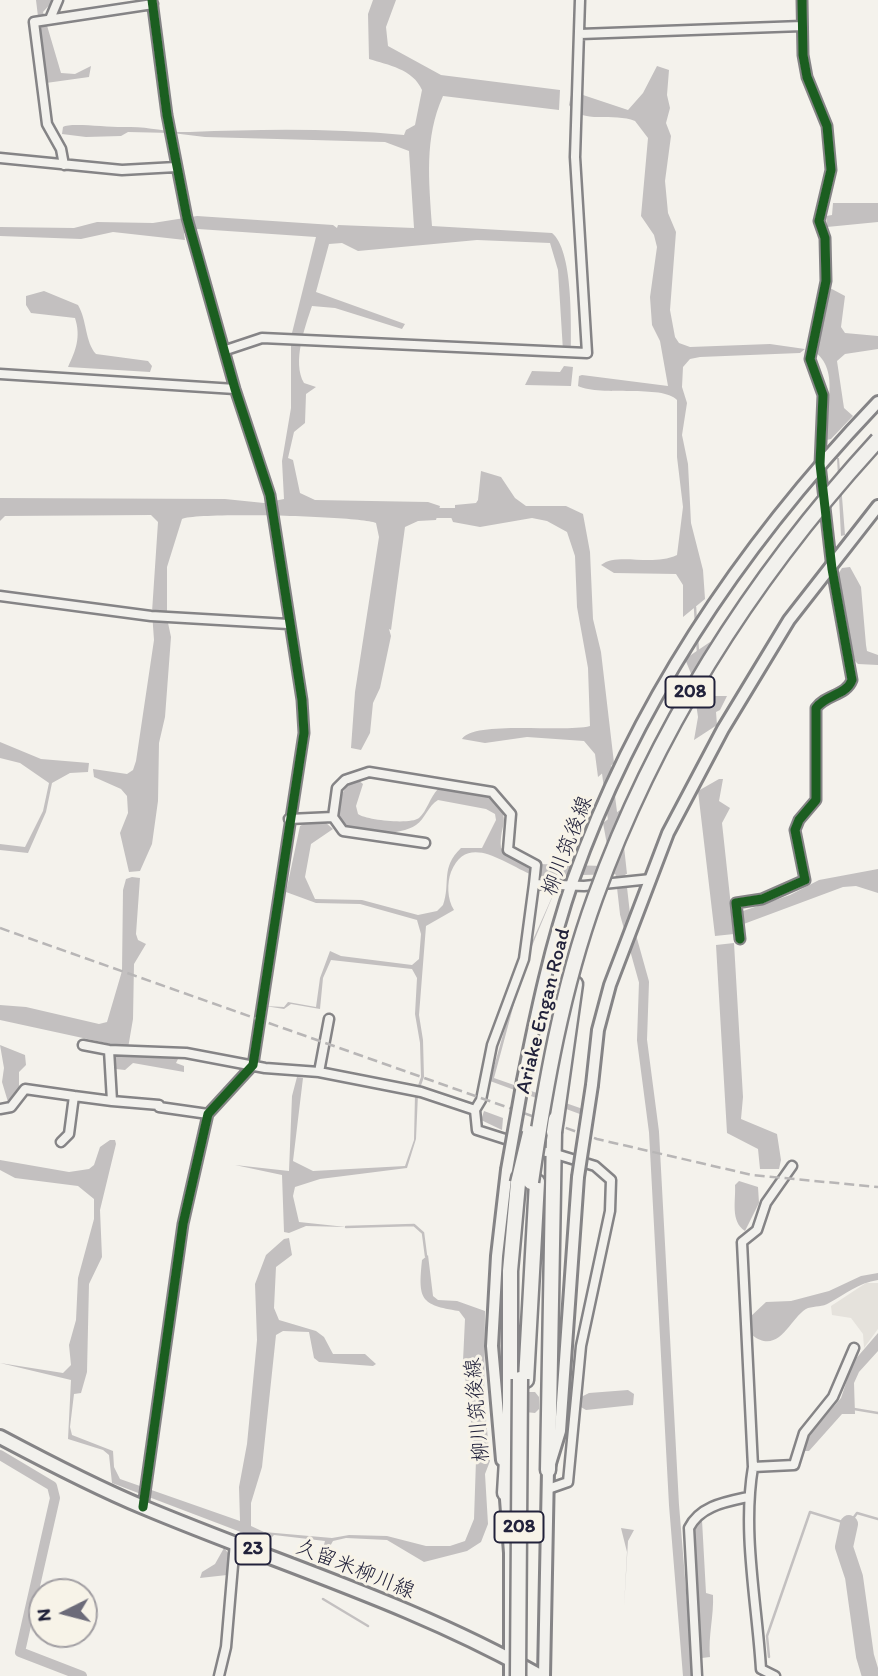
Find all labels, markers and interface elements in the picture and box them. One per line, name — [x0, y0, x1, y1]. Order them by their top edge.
road number: 208 — [666, 677, 714, 708]
street label: 柳川筑後線 — [537, 792, 599, 900]
street label: Ariake Engan Road — [511, 926, 577, 1096]
street label: 柳川筑後線 — [461, 1357, 495, 1463]
road number: 208 — [494, 1512, 544, 1542]
road number: 23 — [236, 1534, 270, 1564]
street label: 久留米柳川線 — [292, 1535, 418, 1605]
north arrow — [28, 1578, 98, 1648]
text: N — [32, 1607, 56, 1623]

